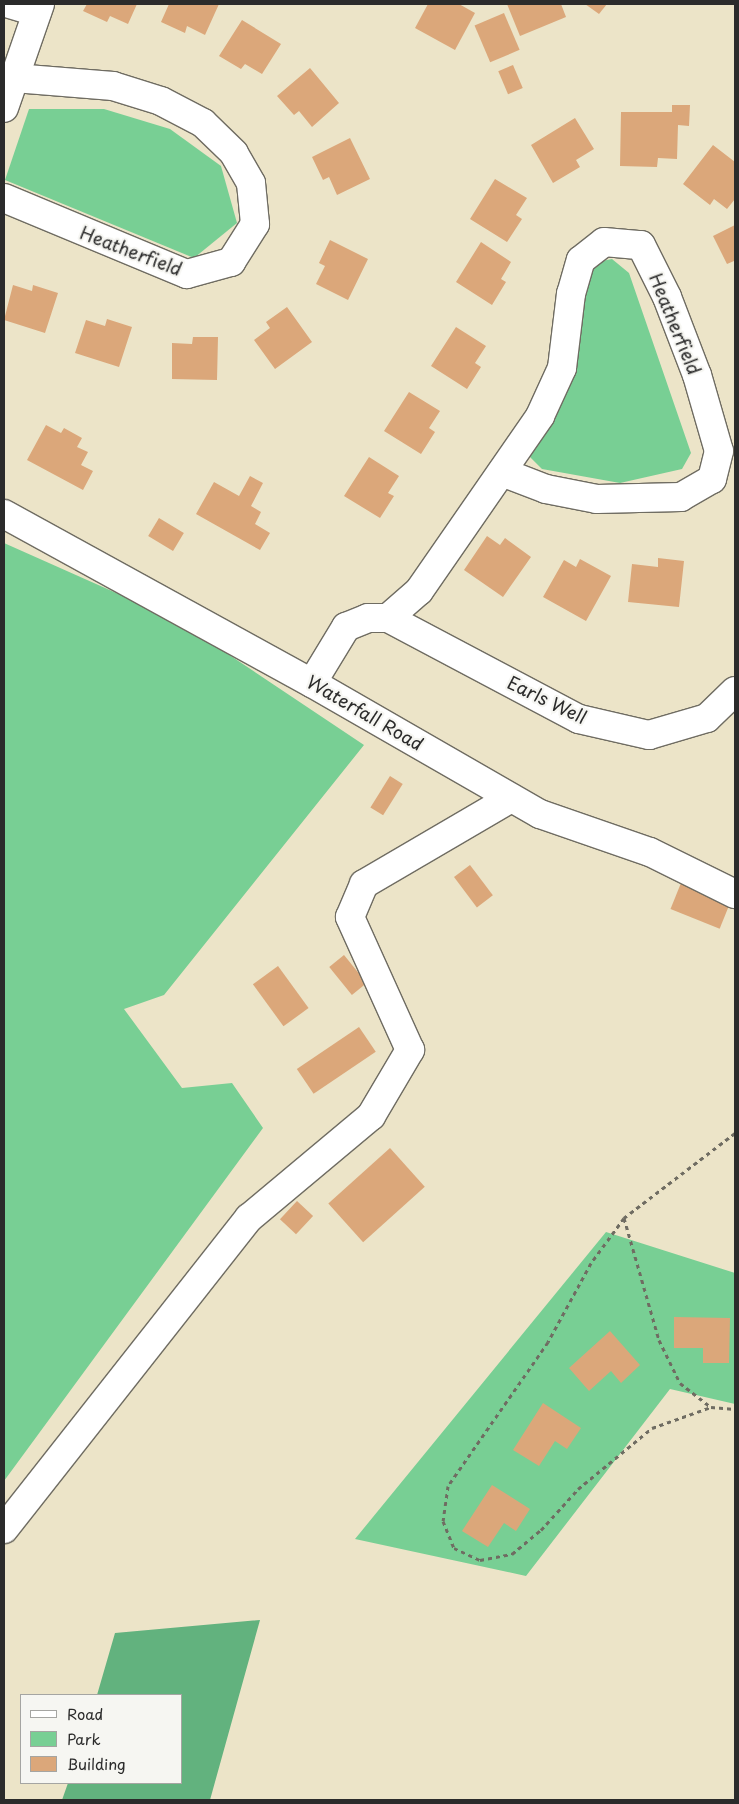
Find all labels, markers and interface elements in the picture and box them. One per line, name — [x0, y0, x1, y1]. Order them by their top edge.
street label: Heatherfield — [77, 222, 185, 280]
street label: Heatherfield — [645, 270, 705, 378]
street label: Waterfall Road — [303, 671, 427, 755]
street label: Earls Well — [504, 672, 590, 728]
legend — [20, 1694, 182, 1784]
text: Road — [67, 1702, 103, 1725]
text: Park — [67, 1727, 101, 1750]
text: Building — [67, 1752, 126, 1775]

